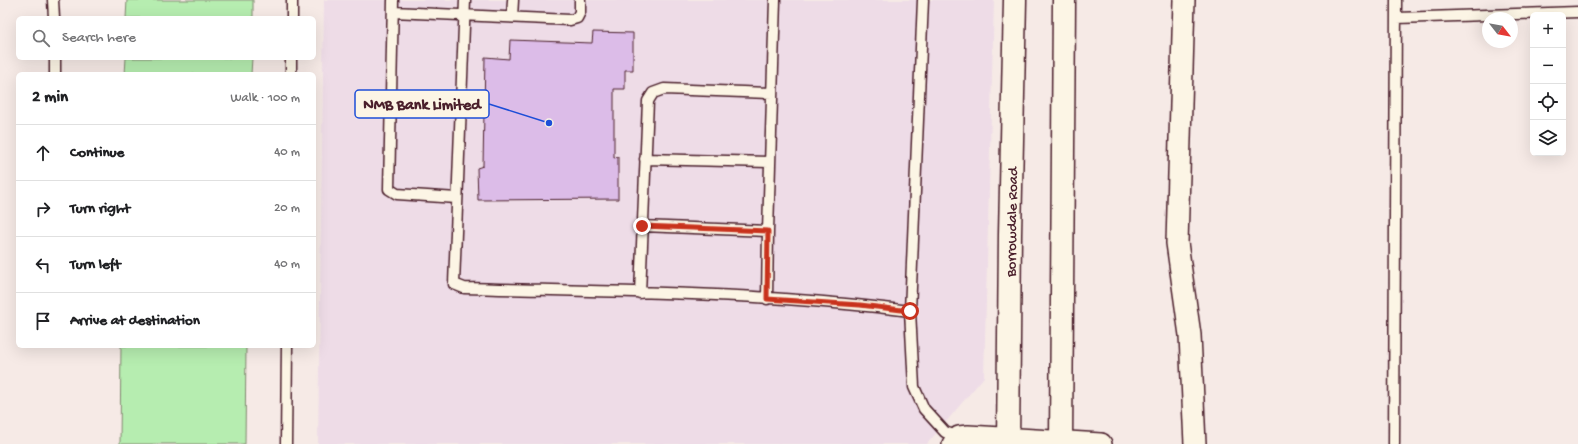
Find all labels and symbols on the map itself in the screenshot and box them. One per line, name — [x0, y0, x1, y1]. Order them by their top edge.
north arrow — [1482, 12, 1518, 48]
callout: NMB Bank Limited — [355, 90, 489, 118]
text: NMB Bank Limited — [363, 97, 482, 116]
street label: Borrowdale Road — [1003, 166, 1023, 278]
route end — [633, 217, 651, 235]
route start — [901, 302, 919, 320]

